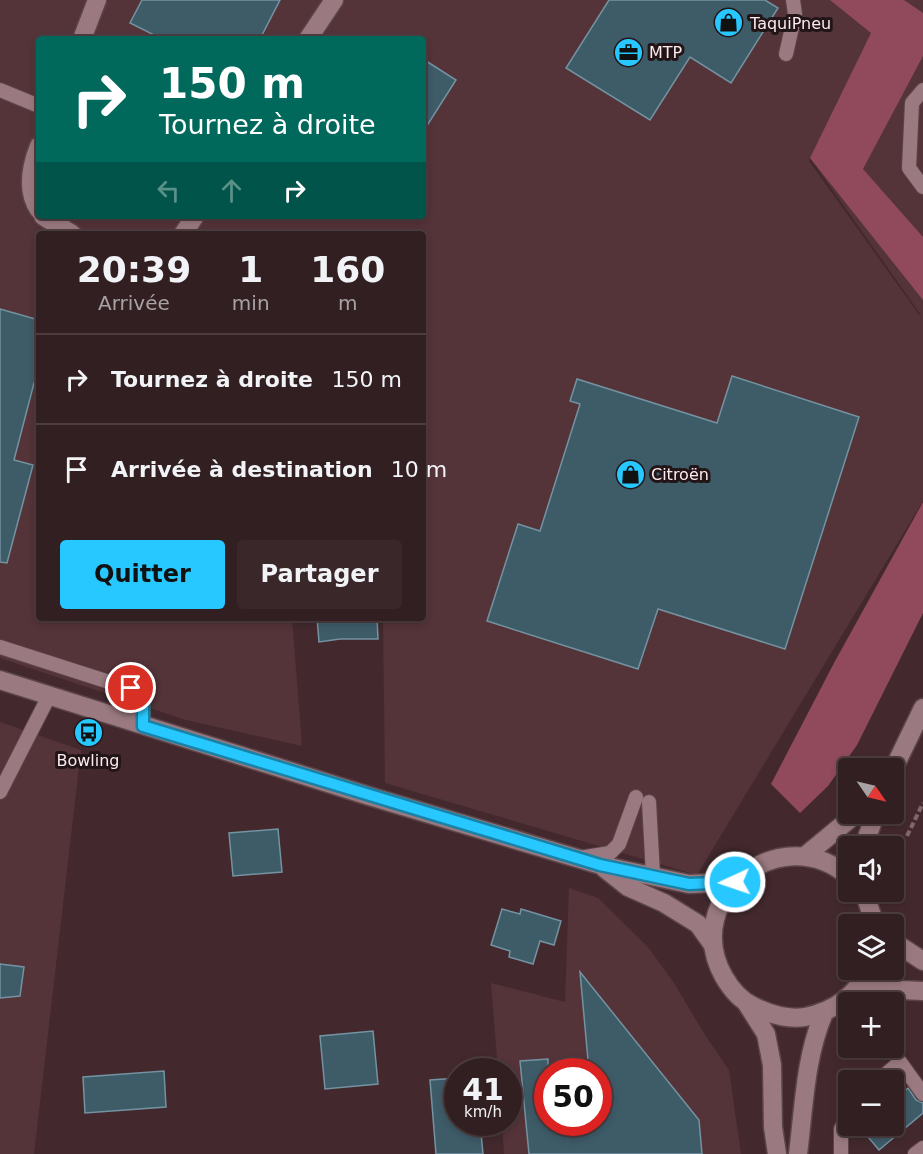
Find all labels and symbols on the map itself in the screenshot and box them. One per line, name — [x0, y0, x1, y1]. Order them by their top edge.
shop icon: TaquiPneu — [713, 7, 745, 39]
place label: TaquiPneu — [749, 14, 831, 33]
office icon: MTP — [612, 36, 644, 68]
place label: MTP — [649, 43, 683, 62]
shop icon: Citroën — [614, 458, 646, 490]
place label: Citroën — [651, 465, 709, 484]
pin — [105, 662, 156, 713]
bus stop icon: Bowling — [72, 716, 104, 748]
place label: Bowling — [56, 751, 120, 770]
north arrow — [838, 758, 904, 824]
position arrow — [703, 850, 767, 914]
speed limit sign: 50 — [534, 1058, 612, 1136]

